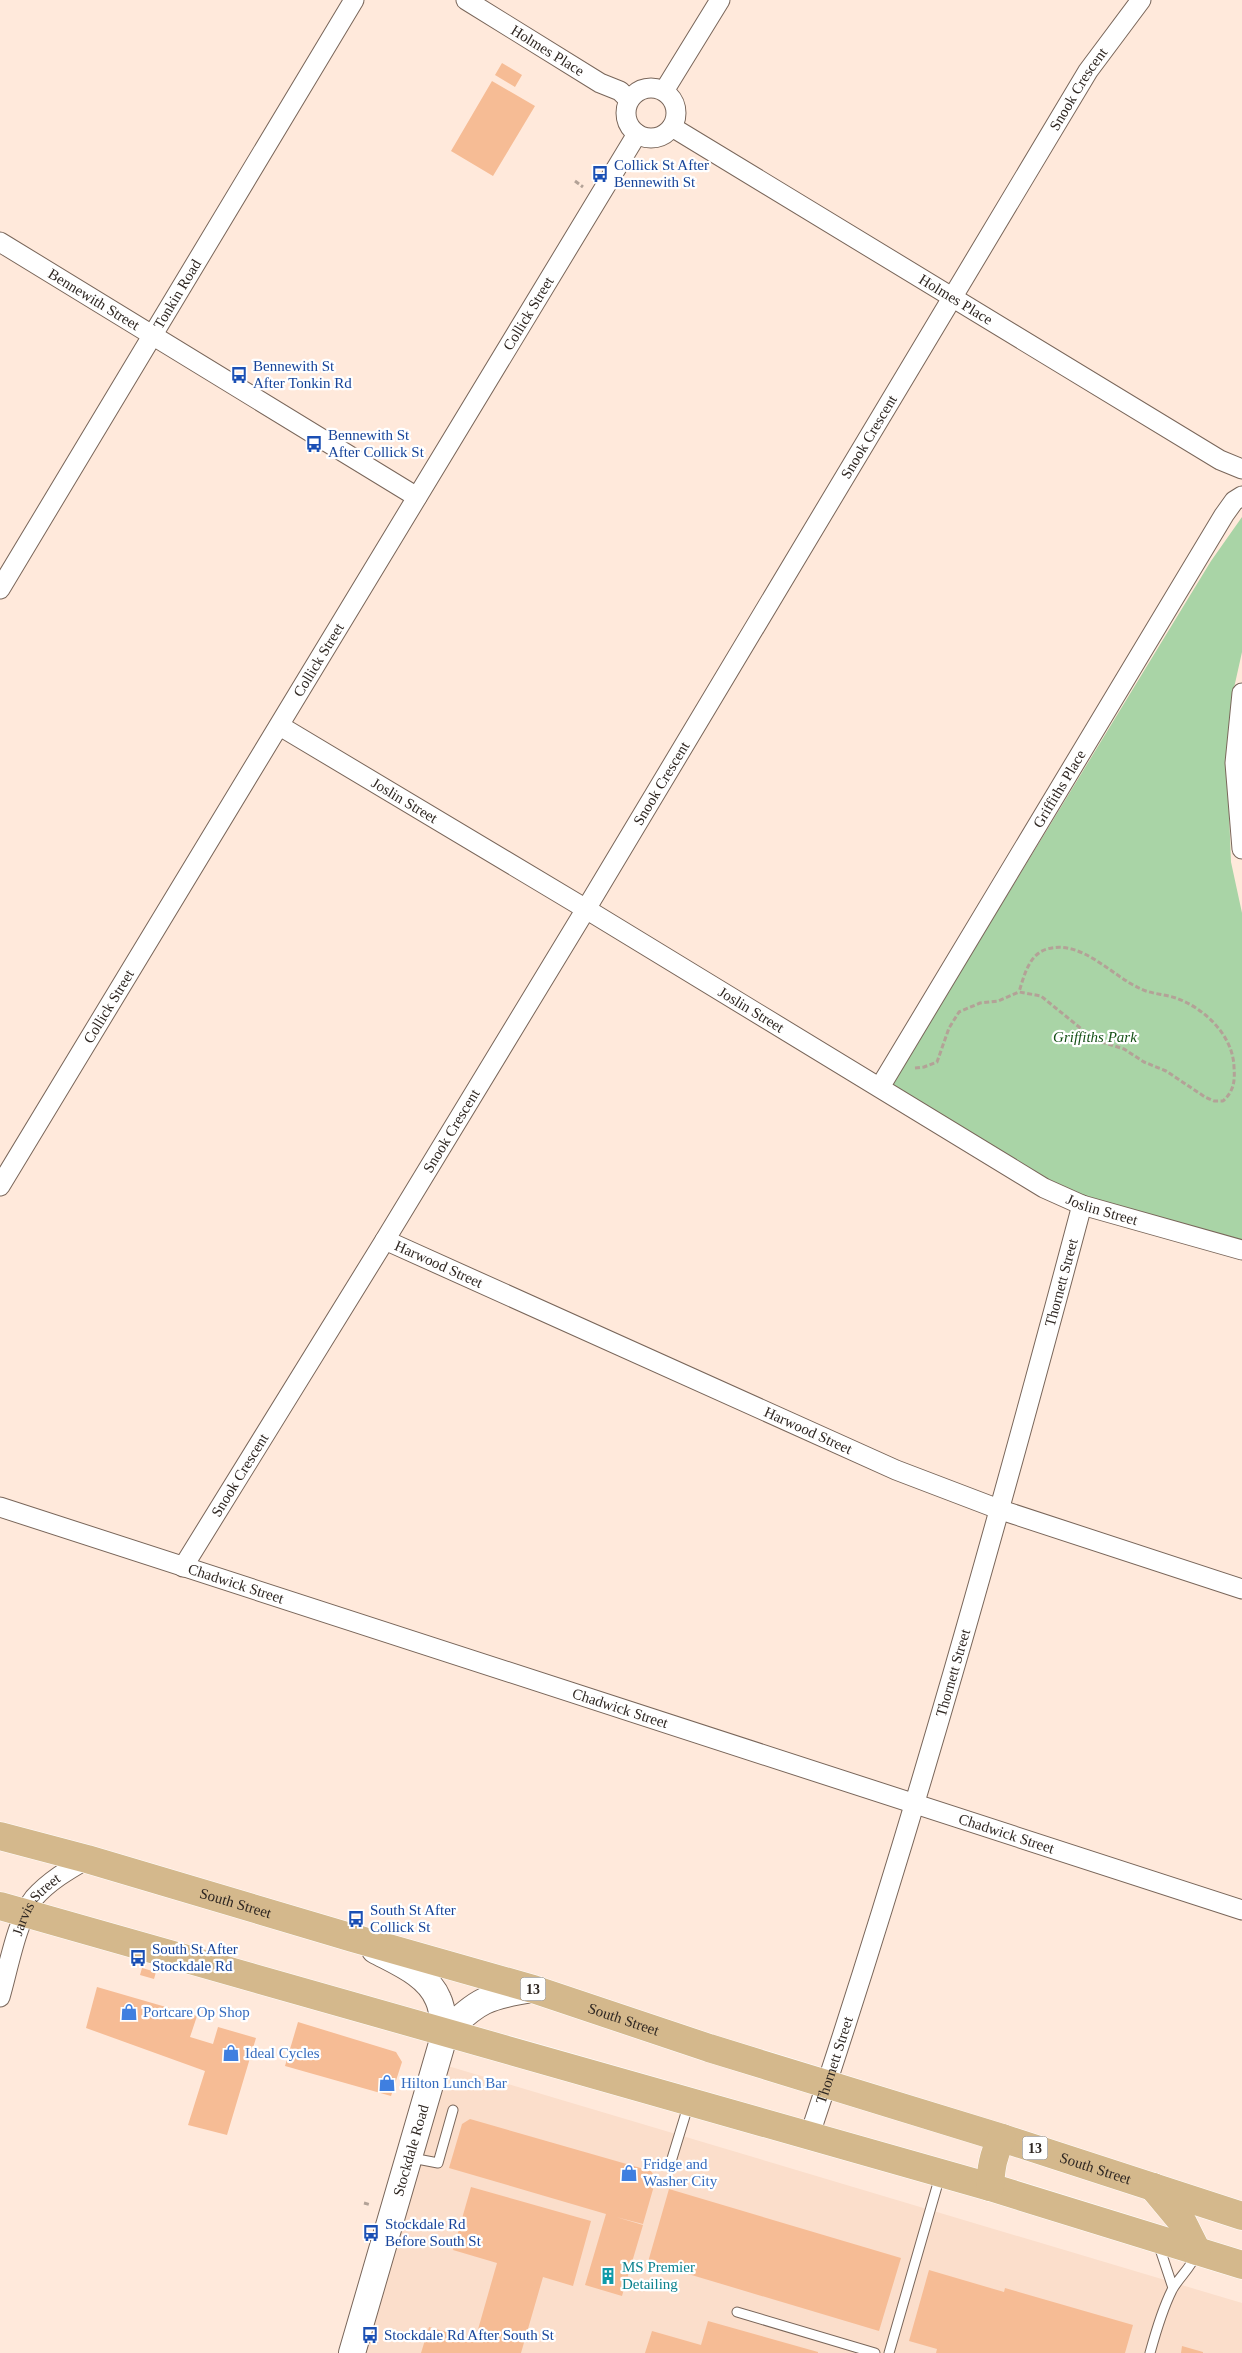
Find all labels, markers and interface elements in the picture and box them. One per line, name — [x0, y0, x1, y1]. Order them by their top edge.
street label: Holmes Place — [508, 22, 587, 79]
street label: Snook Crescent — [1046, 44, 1111, 133]
place label: Collick St After Bennewith St — [614, 157, 709, 190]
bus stop icon: Collick St After Bennewith St — [590, 164, 610, 184]
street label: Tonkin Road — [150, 256, 204, 332]
street label: Bennewith Street — [45, 265, 143, 334]
street label: Holmes Place — [916, 271, 996, 328]
street label: Collick Street — [500, 273, 557, 353]
place label: Bennewith St After Tonkin Rd — [253, 358, 352, 391]
bus stop icon: Bennewith St After Tonkin Rd — [229, 365, 249, 385]
street label: Snook Crescent — [838, 391, 900, 482]
place label: Bennewith St After Collick St — [328, 427, 425, 460]
bus stop icon: Bennewith St After Collick St — [304, 434, 324, 454]
street label: Collick Street — [290, 620, 347, 700]
street label: Snook Crescent — [630, 738, 693, 828]
street label: Griffiths Place — [1030, 747, 1089, 830]
street label: Joslin Street — [369, 775, 441, 827]
street label: Collick Street — [80, 966, 138, 1046]
street label: Joslin Street — [716, 984, 788, 1036]
park label: Griffiths Park — [1053, 1029, 1137, 1045]
street label: Snook Crescent — [420, 1086, 483, 1175]
street label: Joslin Street — [1064, 1191, 1140, 1228]
street label: Thornett Street — [1042, 1236, 1081, 1328]
street label: Harwood Street — [392, 1237, 486, 1291]
street label: Harwood Street — [762, 1404, 855, 1458]
street label: Snook Crescent — [208, 1430, 272, 1520]
street label: Chadwick Street — [186, 1561, 287, 1607]
street label: Thornett Street — [933, 1626, 973, 1719]
street label: Chadwick Street — [570, 1685, 671, 1731]
street label: Chadwick Street — [956, 1811, 1057, 1857]
street label: Jarvis Street — [9, 1870, 64, 1938]
street label: South Street — [198, 1885, 274, 1922]
place label: South St After Collick St — [370, 1902, 456, 1935]
bus stop icon: South St After Collick St — [346, 1909, 366, 1929]
place label: South St After Stockdale Rd — [152, 1941, 238, 1974]
bus stop icon: South St After Stockdale Rd — [128, 1948, 148, 1968]
road number: 13 — [520, 1978, 546, 2000]
street label: South Street — [586, 2000, 662, 2039]
shop icon: Portcare Op Shop — [119, 2002, 139, 2022]
place label: Portcare Op Shop — [143, 2004, 250, 2020]
street label: Thornett Street — [813, 2014, 856, 2106]
shop icon: Ideal Cycles — [221, 2043, 241, 2063]
place label: Ideal Cycles — [245, 2045, 320, 2061]
shop icon: Hilton Lunch Bar — [377, 2073, 397, 2093]
place label: Hilton Lunch Bar — [401, 2075, 507, 2091]
street label: Stockdale Road — [390, 2102, 432, 2198]
road number: 13 — [1022, 2136, 1048, 2160]
street label: South Street — [1058, 2149, 1134, 2188]
place label: Fridge and Washer City — [643, 2156, 718, 2189]
shop icon: Fridge and Washer City — [619, 2163, 639, 2183]
place label: Stockdale Rd Before South St — [385, 2216, 482, 2249]
bus stop icon: Stockdale Rd Before South St — [361, 2223, 381, 2243]
place label: MS Premier Detailing — [622, 2259, 695, 2292]
building icon: MS Premier Detailing — [598, 2266, 618, 2286]
bus stop icon: Stockdale Rd After South St — [360, 2325, 380, 2345]
place label: Stockdale Rd After South St — [384, 2327, 555, 2343]

